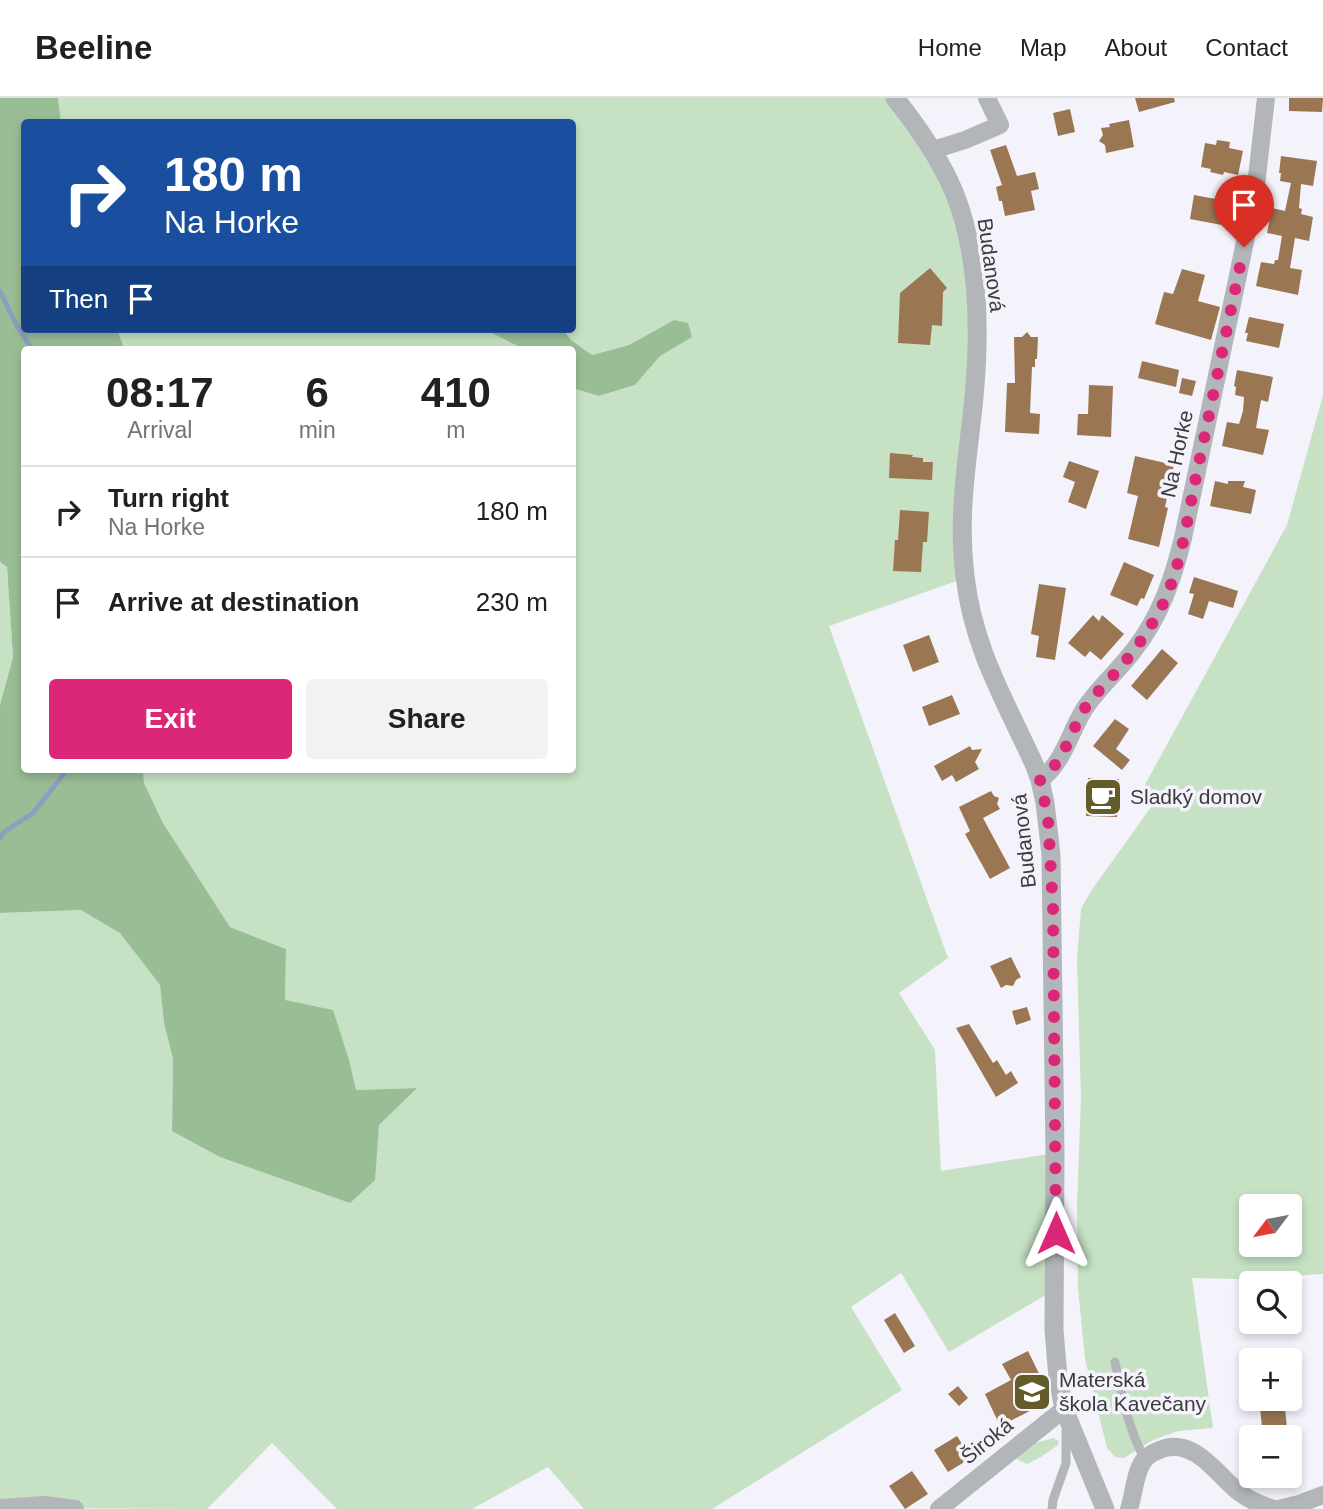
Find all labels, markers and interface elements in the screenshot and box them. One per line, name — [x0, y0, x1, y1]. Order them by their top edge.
text: Beeline — [35, 29, 152, 66]
text: Home — [918, 34, 982, 61]
text: Map — [1020, 34, 1067, 61]
text: About — [1105, 34, 1167, 61]
text: Contact — [1205, 34, 1288, 61]
icon: right — [49, 147, 140, 238]
text: 180 m — [164, 147, 303, 201]
pin — [1214, 175, 1274, 247]
icon: arrive — [1225, 186, 1263, 224]
text: Na Horke — [164, 204, 299, 240]
street label: Budanová — [974, 216, 1010, 314]
icon: arrive — [122, 280, 160, 318]
text: Then — [49, 284, 108, 314]
text: 08:17 — [106, 369, 214, 416]
text: 6 — [305, 369, 329, 416]
text: 410 — [421, 369, 491, 416]
street label: Na Horke — [1156, 408, 1197, 500]
text: Arrival — [127, 417, 192, 443]
text: min — [299, 417, 336, 443]
text: m — [446, 417, 465, 443]
text: Turn right — [108, 483, 229, 513]
icon: right — [49, 493, 87, 531]
text: 180 m — [476, 496, 548, 526]
text: Na Horke — [108, 514, 205, 540]
icon: arrive — [49, 584, 87, 622]
text: Arrive at destination — [108, 587, 359, 617]
text: 230 m — [476, 587, 548, 617]
button: Exit — [49, 679, 292, 759]
button: Share — [306, 679, 548, 759]
cafe icon: Sladký domov — [1082, 776, 1124, 818]
place label: Sladký domov — [1130, 785, 1262, 808]
street label: Budanová — [1007, 793, 1040, 889]
north arrow — [1239, 1194, 1302, 1256]
map controls — [1239, 1194, 1302, 1488]
position arrow — [1019, 1196, 1093, 1270]
button: search — [1239, 1271, 1302, 1334]
button: + — [1239, 1348, 1302, 1411]
place label: Materská škola Kavečany — [1059, 1368, 1207, 1415]
school or university icon: Materská škola Kavečany — [1011, 1371, 1053, 1413]
street label: Široká — [956, 1413, 1017, 1468]
button: − — [1239, 1425, 1302, 1488]

